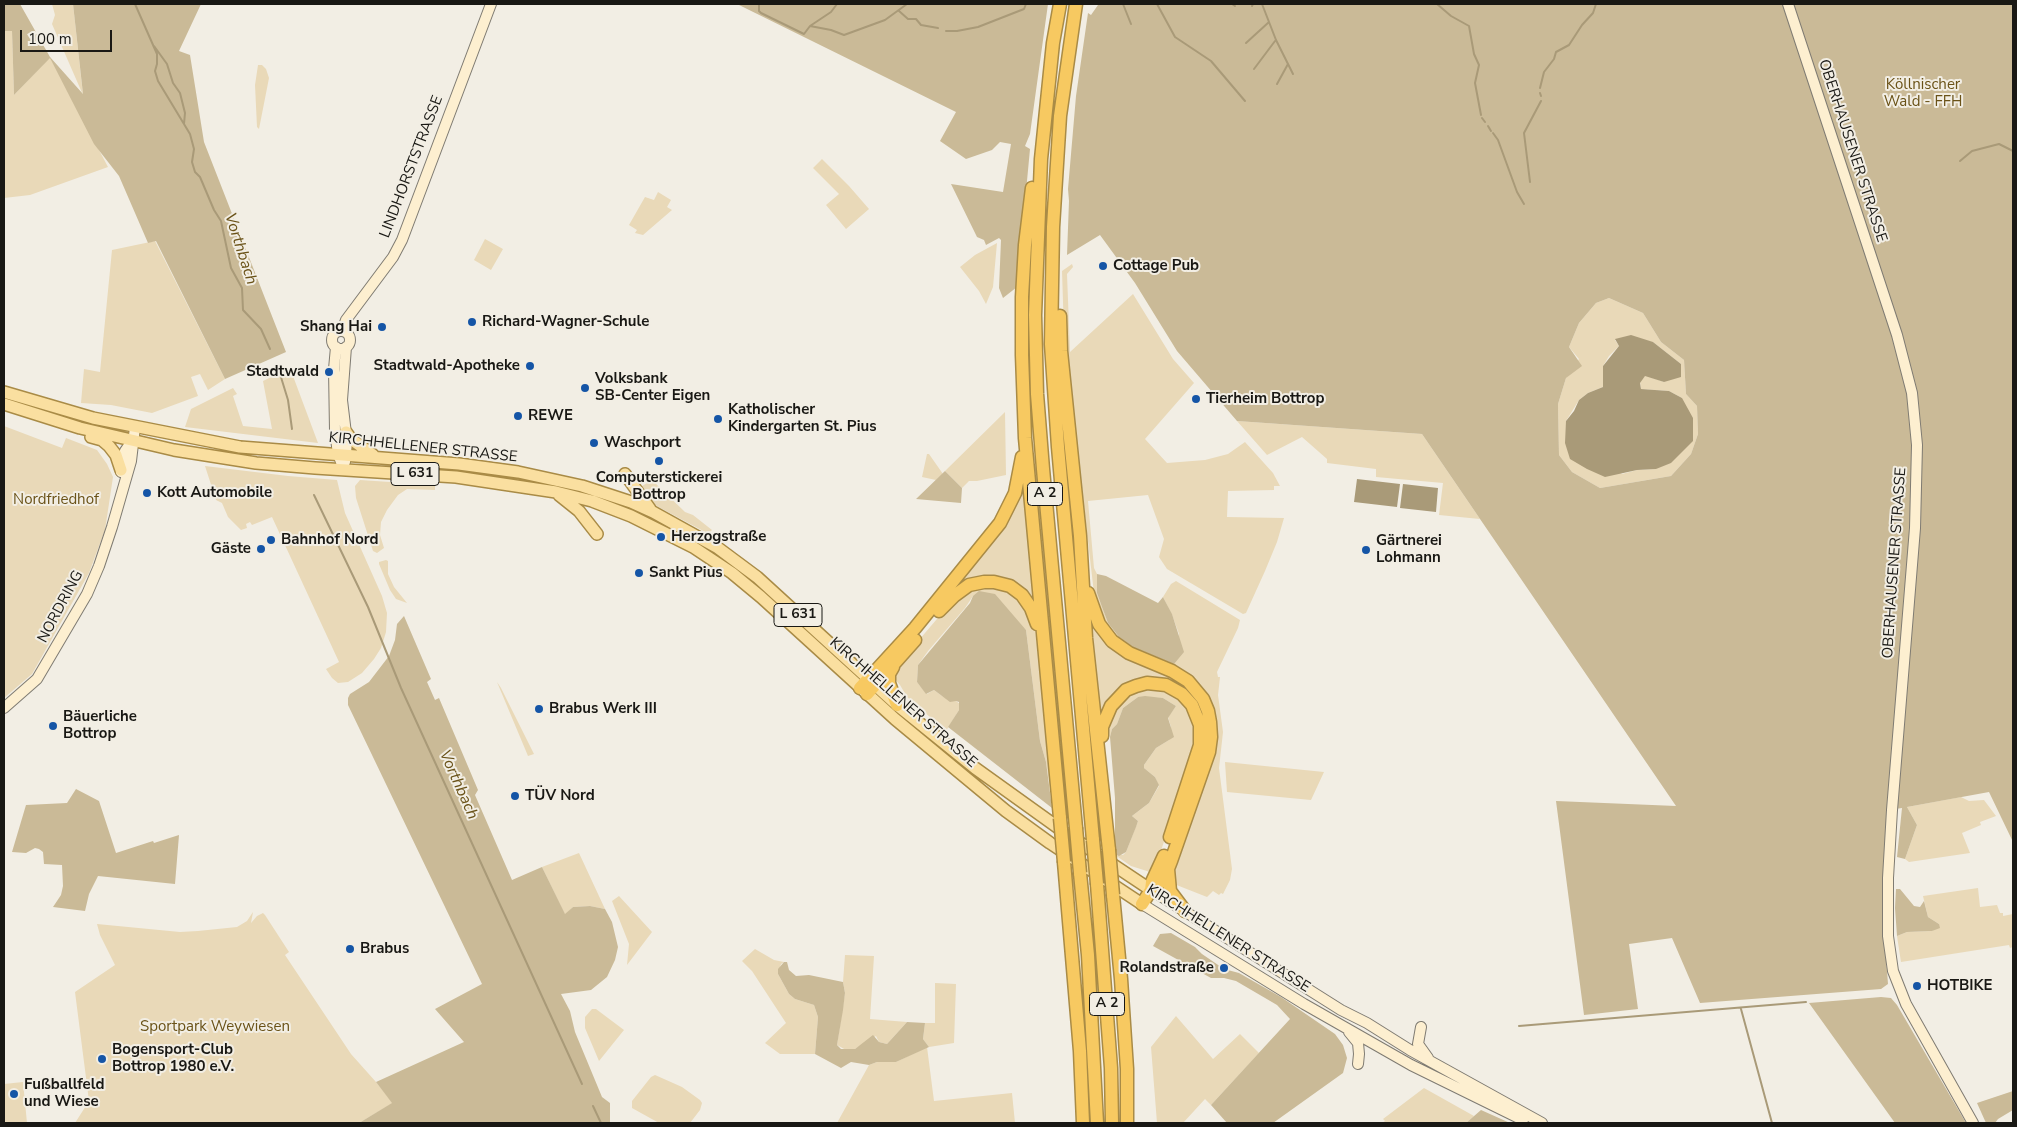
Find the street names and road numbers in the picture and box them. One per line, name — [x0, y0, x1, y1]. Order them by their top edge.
street label: OBERHAUSENER STRASSE — [1814, 57, 1890, 245]
street label: LINDHORSTSTRASSE — [377, 93, 447, 241]
street label: KIRCHHELLENER STRASSE — [328, 429, 518, 467]
road number: L 631 — [391, 462, 439, 486]
street label: OBERHAUSENER STRASSE — [1879, 467, 1911, 659]
road number: A 2 — [1028, 482, 1062, 506]
street label: NORDRING — [34, 568, 88, 646]
road number: L 631 — [774, 604, 822, 626]
street label: KIRCHHELLENER STRASSE — [826, 634, 980, 772]
street label: KIRCHHELLENER STRASSE — [1143, 881, 1313, 997]
road number: A 2 — [1090, 992, 1124, 1016]

